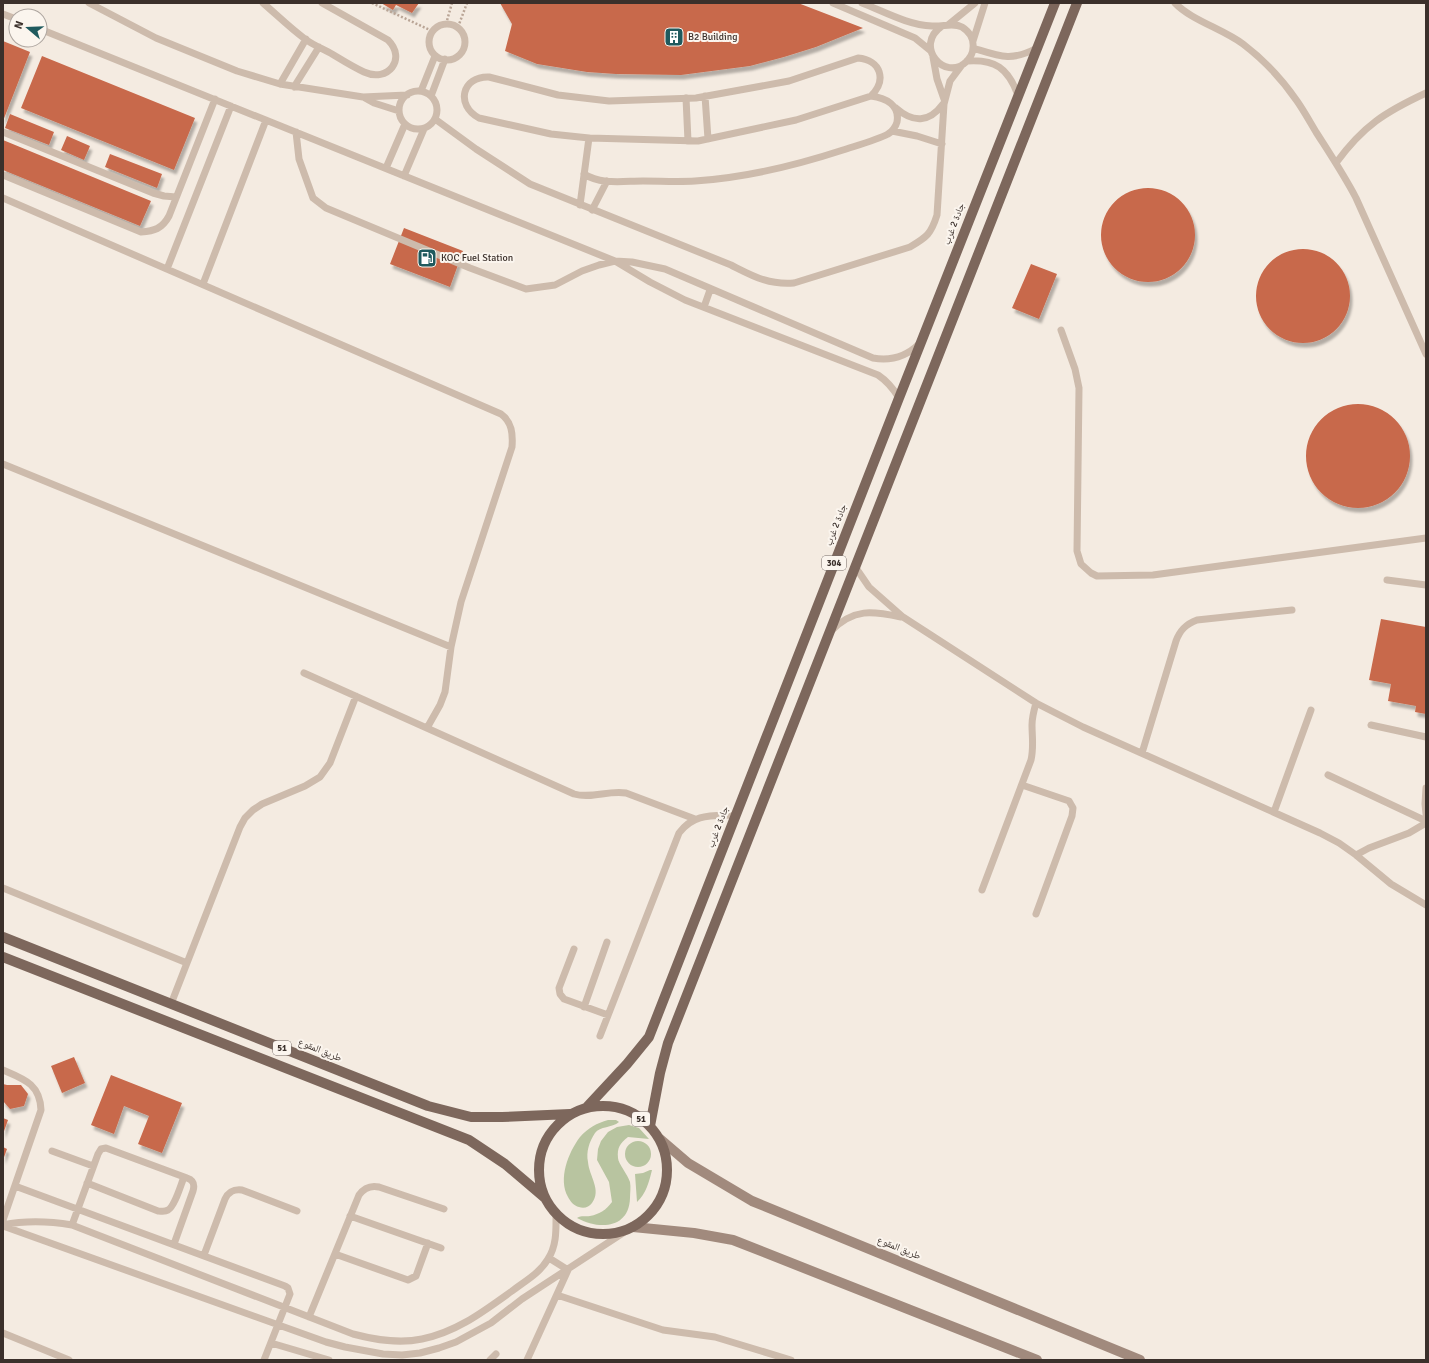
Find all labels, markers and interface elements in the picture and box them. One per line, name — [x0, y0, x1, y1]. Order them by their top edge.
north arrow — [8, 8, 48, 48]
text: N — [12, 19, 26, 31]
building icon: B2 Building — [663, 26, 685, 48]
place label: B2 Building — [688, 31, 737, 43]
street label: جادة 2 غرب — [941, 201, 968, 247]
fuel station icon: KOC Fuel Station — [416, 247, 438, 269]
place label: KOC Fuel Station — [441, 252, 513, 264]
street label: جادة 2 غرب — [823, 502, 850, 548]
road number: 304 — [822, 556, 846, 570]
street label: جادة 2 غرب — [705, 804, 732, 850]
street label: طريق المقوع — [296, 1036, 344, 1064]
road number: 51 — [273, 1041, 291, 1055]
road number: 51 — [632, 1112, 650, 1126]
street label: طريق المقوع — [875, 1234, 923, 1262]

